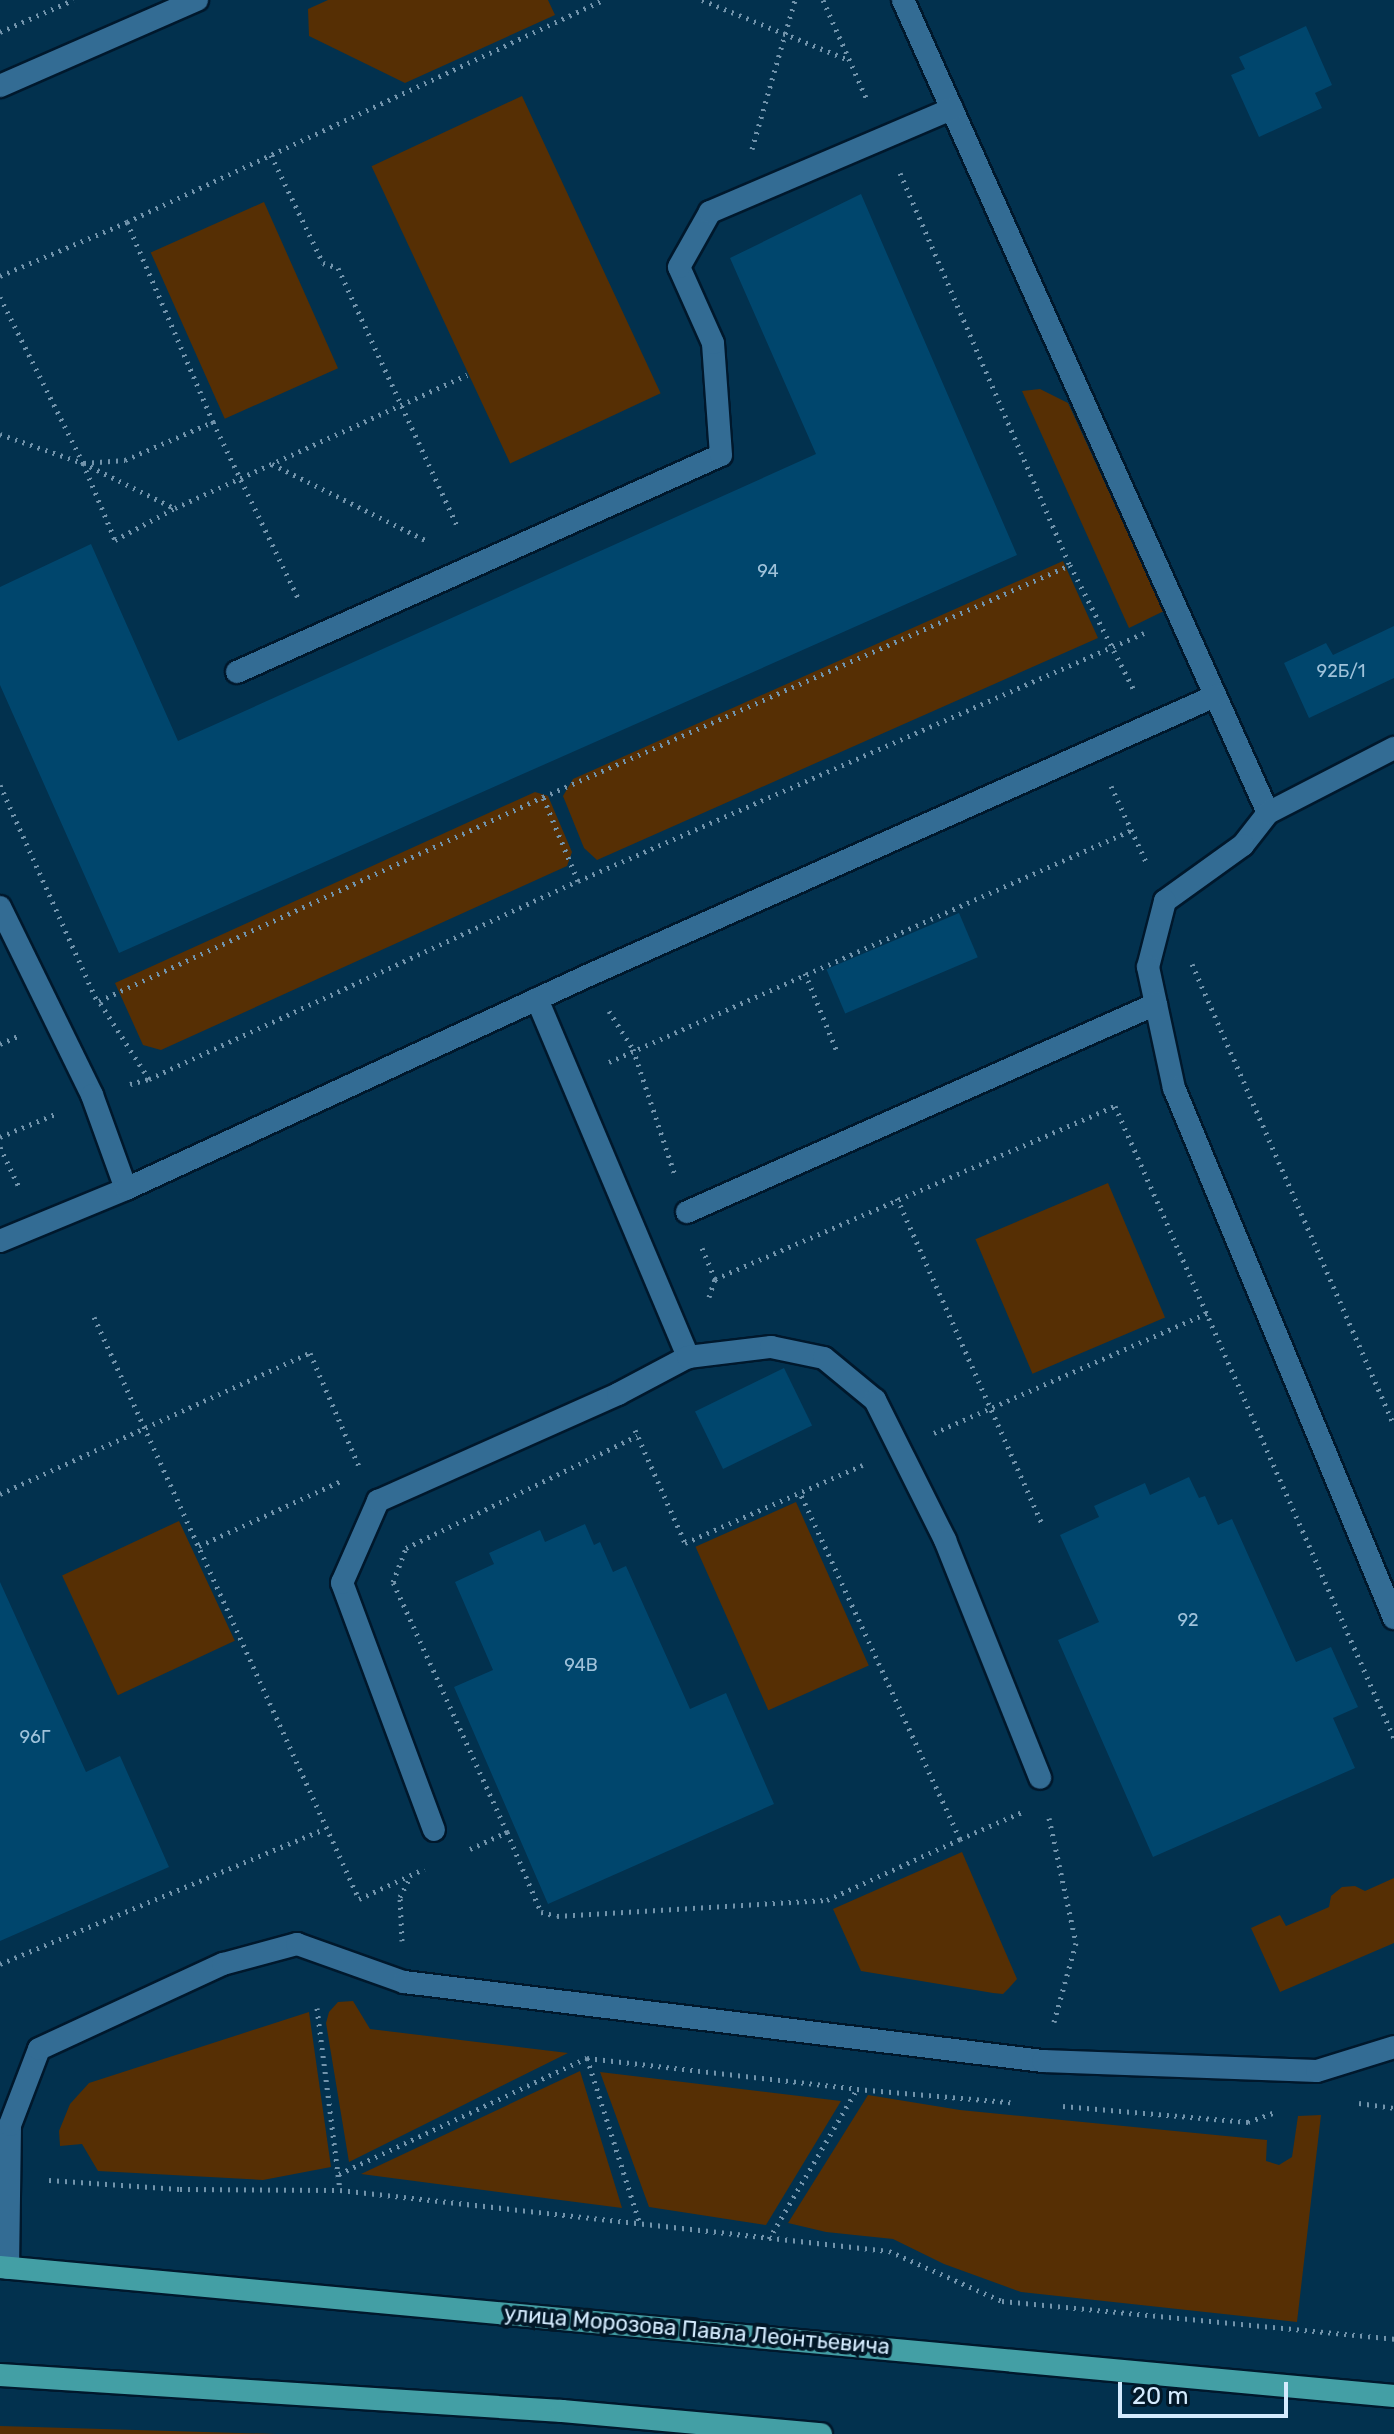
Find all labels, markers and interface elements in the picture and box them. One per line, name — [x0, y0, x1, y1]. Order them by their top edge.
house number: 94 — [757, 560, 779, 582]
house number: 92Б/1 — [1316, 660, 1366, 682]
house number: 92 — [1177, 1609, 1199, 1631]
house number: 94В — [564, 1654, 598, 1676]
house number: 96Г — [20, 1726, 50, 1748]
street label: улица Морозова Павла Леонтьевича — [503, 2300, 891, 2360]
scale bar — [1122, 2366, 1292, 2416]
text: 20 m — [1132, 2382, 1189, 2410]

